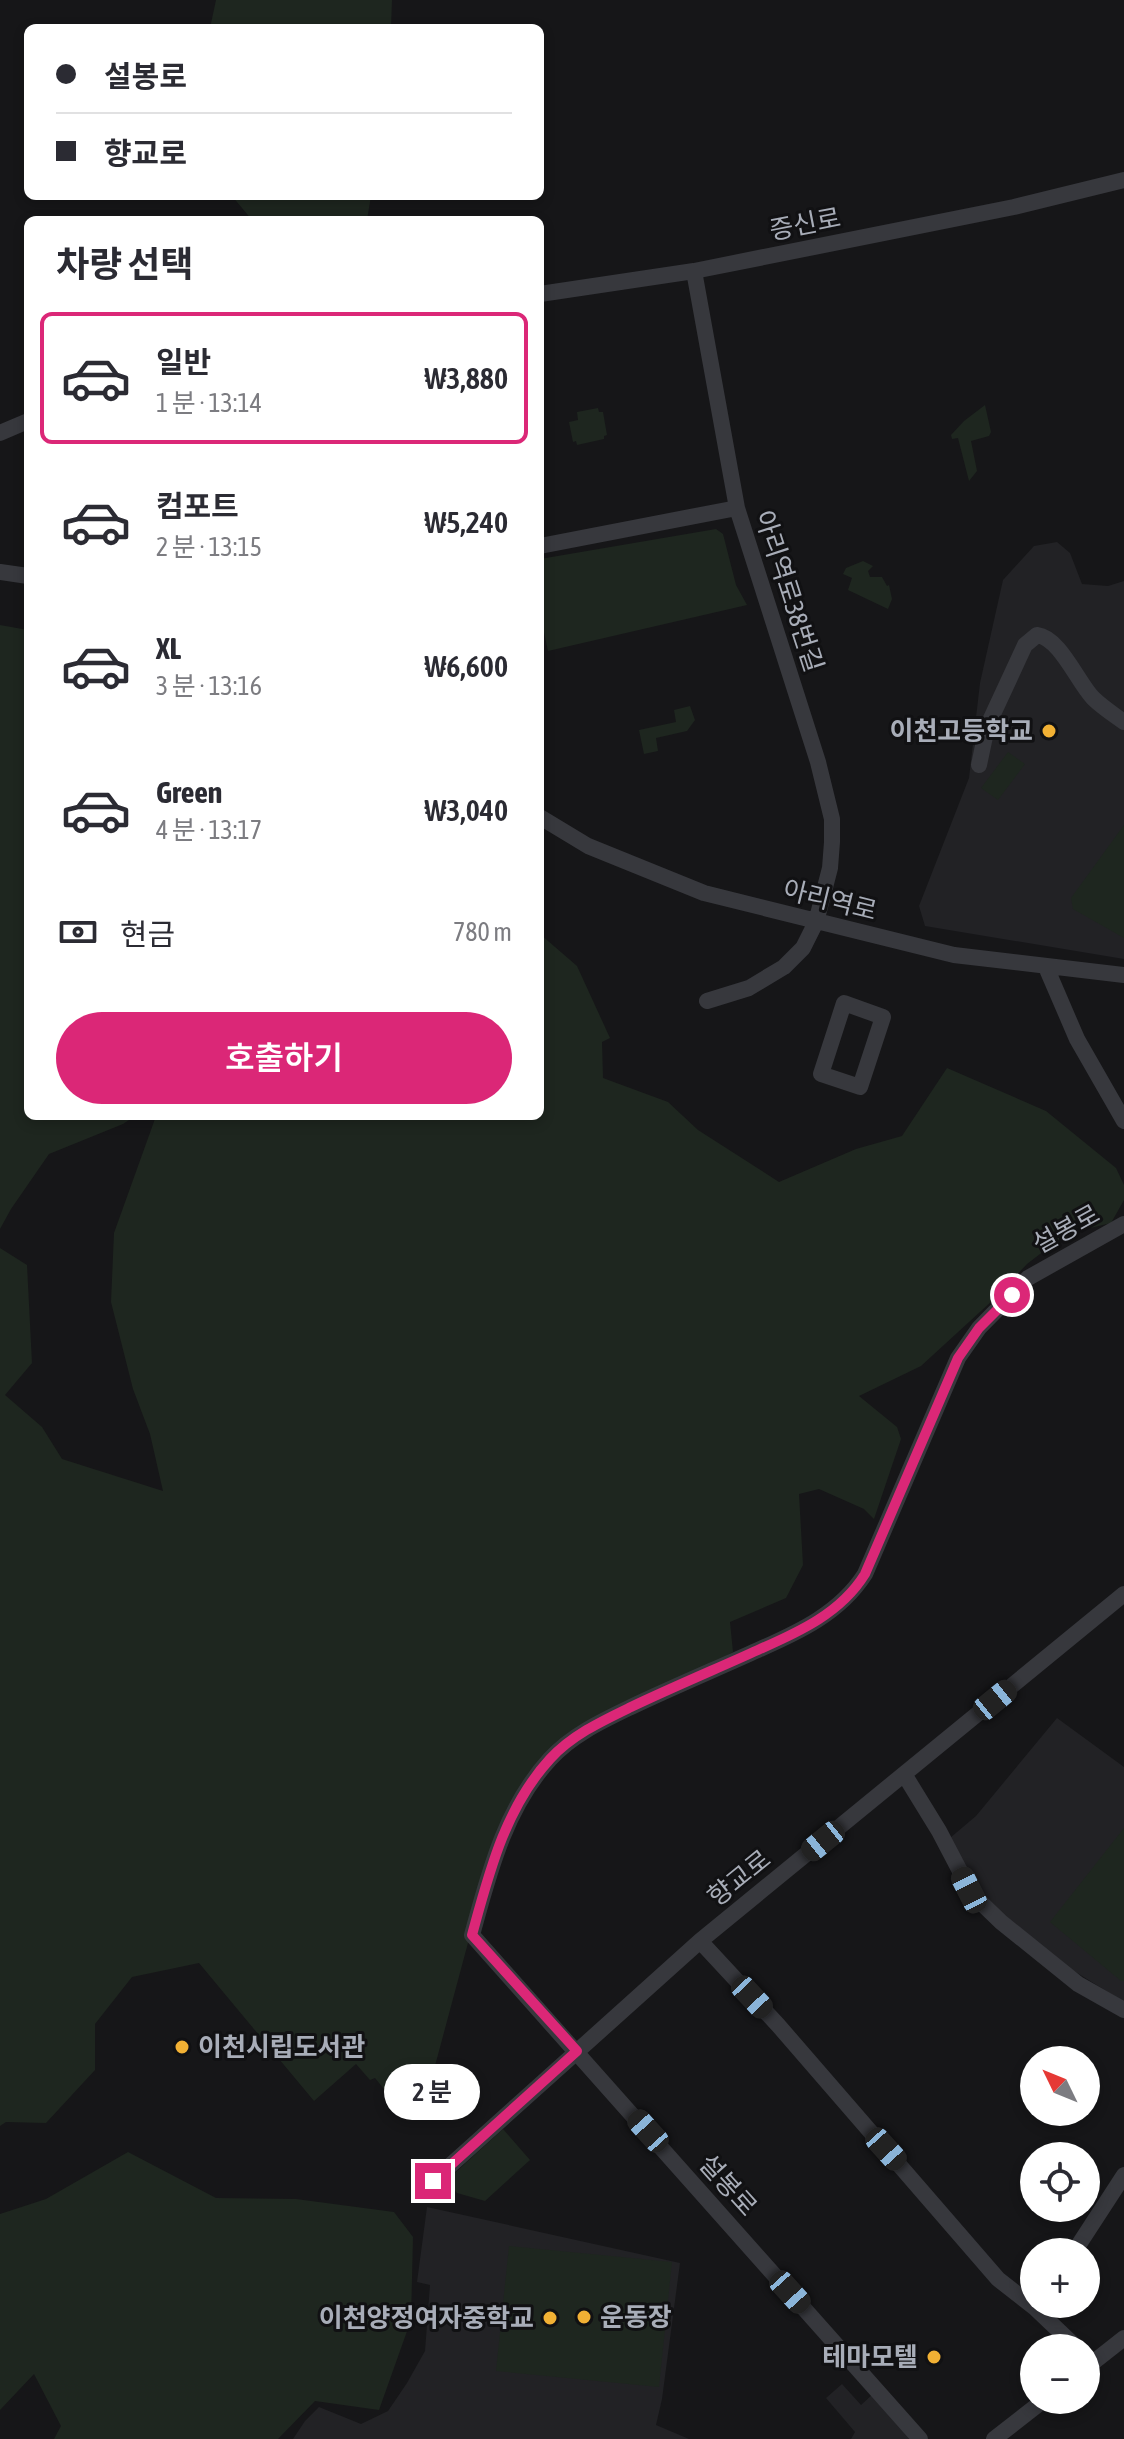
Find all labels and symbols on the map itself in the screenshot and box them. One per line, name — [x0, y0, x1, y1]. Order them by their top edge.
street label: 증신로 — [767, 202, 843, 246]
street label: 아리역로38번길 — [749, 506, 829, 676]
place label: 이천고등학교 — [889, 716, 1033, 746]
marker: 이천고등학교 — [1040, 722, 1058, 740]
street label: 아리역로 — [780, 874, 880, 926]
street label: 설봉로 — [1027, 1198, 1105, 1260]
route start — [994, 1277, 1030, 1313]
car — [969, 1676, 1021, 1724]
car — [797, 1817, 849, 1865]
street label: 향교로 — [702, 1844, 776, 1912]
car — [947, 1863, 991, 1917]
car — [727, 1971, 777, 2023]
place label: 이천시립도서관 — [198, 2032, 366, 2062]
marker: 이천시립도서관 — [173, 2038, 191, 2056]
north arrow — [1020, 2046, 1100, 2126]
callout: 2 분 — [385, 2065, 481, 2121]
car — [623, 2105, 673, 2157]
car — [861, 2123, 911, 2175]
street label: 설봉로 — [693, 2148, 763, 2222]
route end — [415, 2163, 451, 2199]
car — [765, 2266, 815, 2318]
place label: 운동장 — [600, 2302, 672, 2332]
place label: 이천양정여자중학교 — [319, 2303, 534, 2333]
marker: 운동장 — [575, 2308, 593, 2326]
marker: 이천양정여자중학교 — [541, 2309, 559, 2327]
place label: 테마모텔 — [822, 2342, 918, 2372]
marker: 테마모텔 — [925, 2348, 943, 2366]

